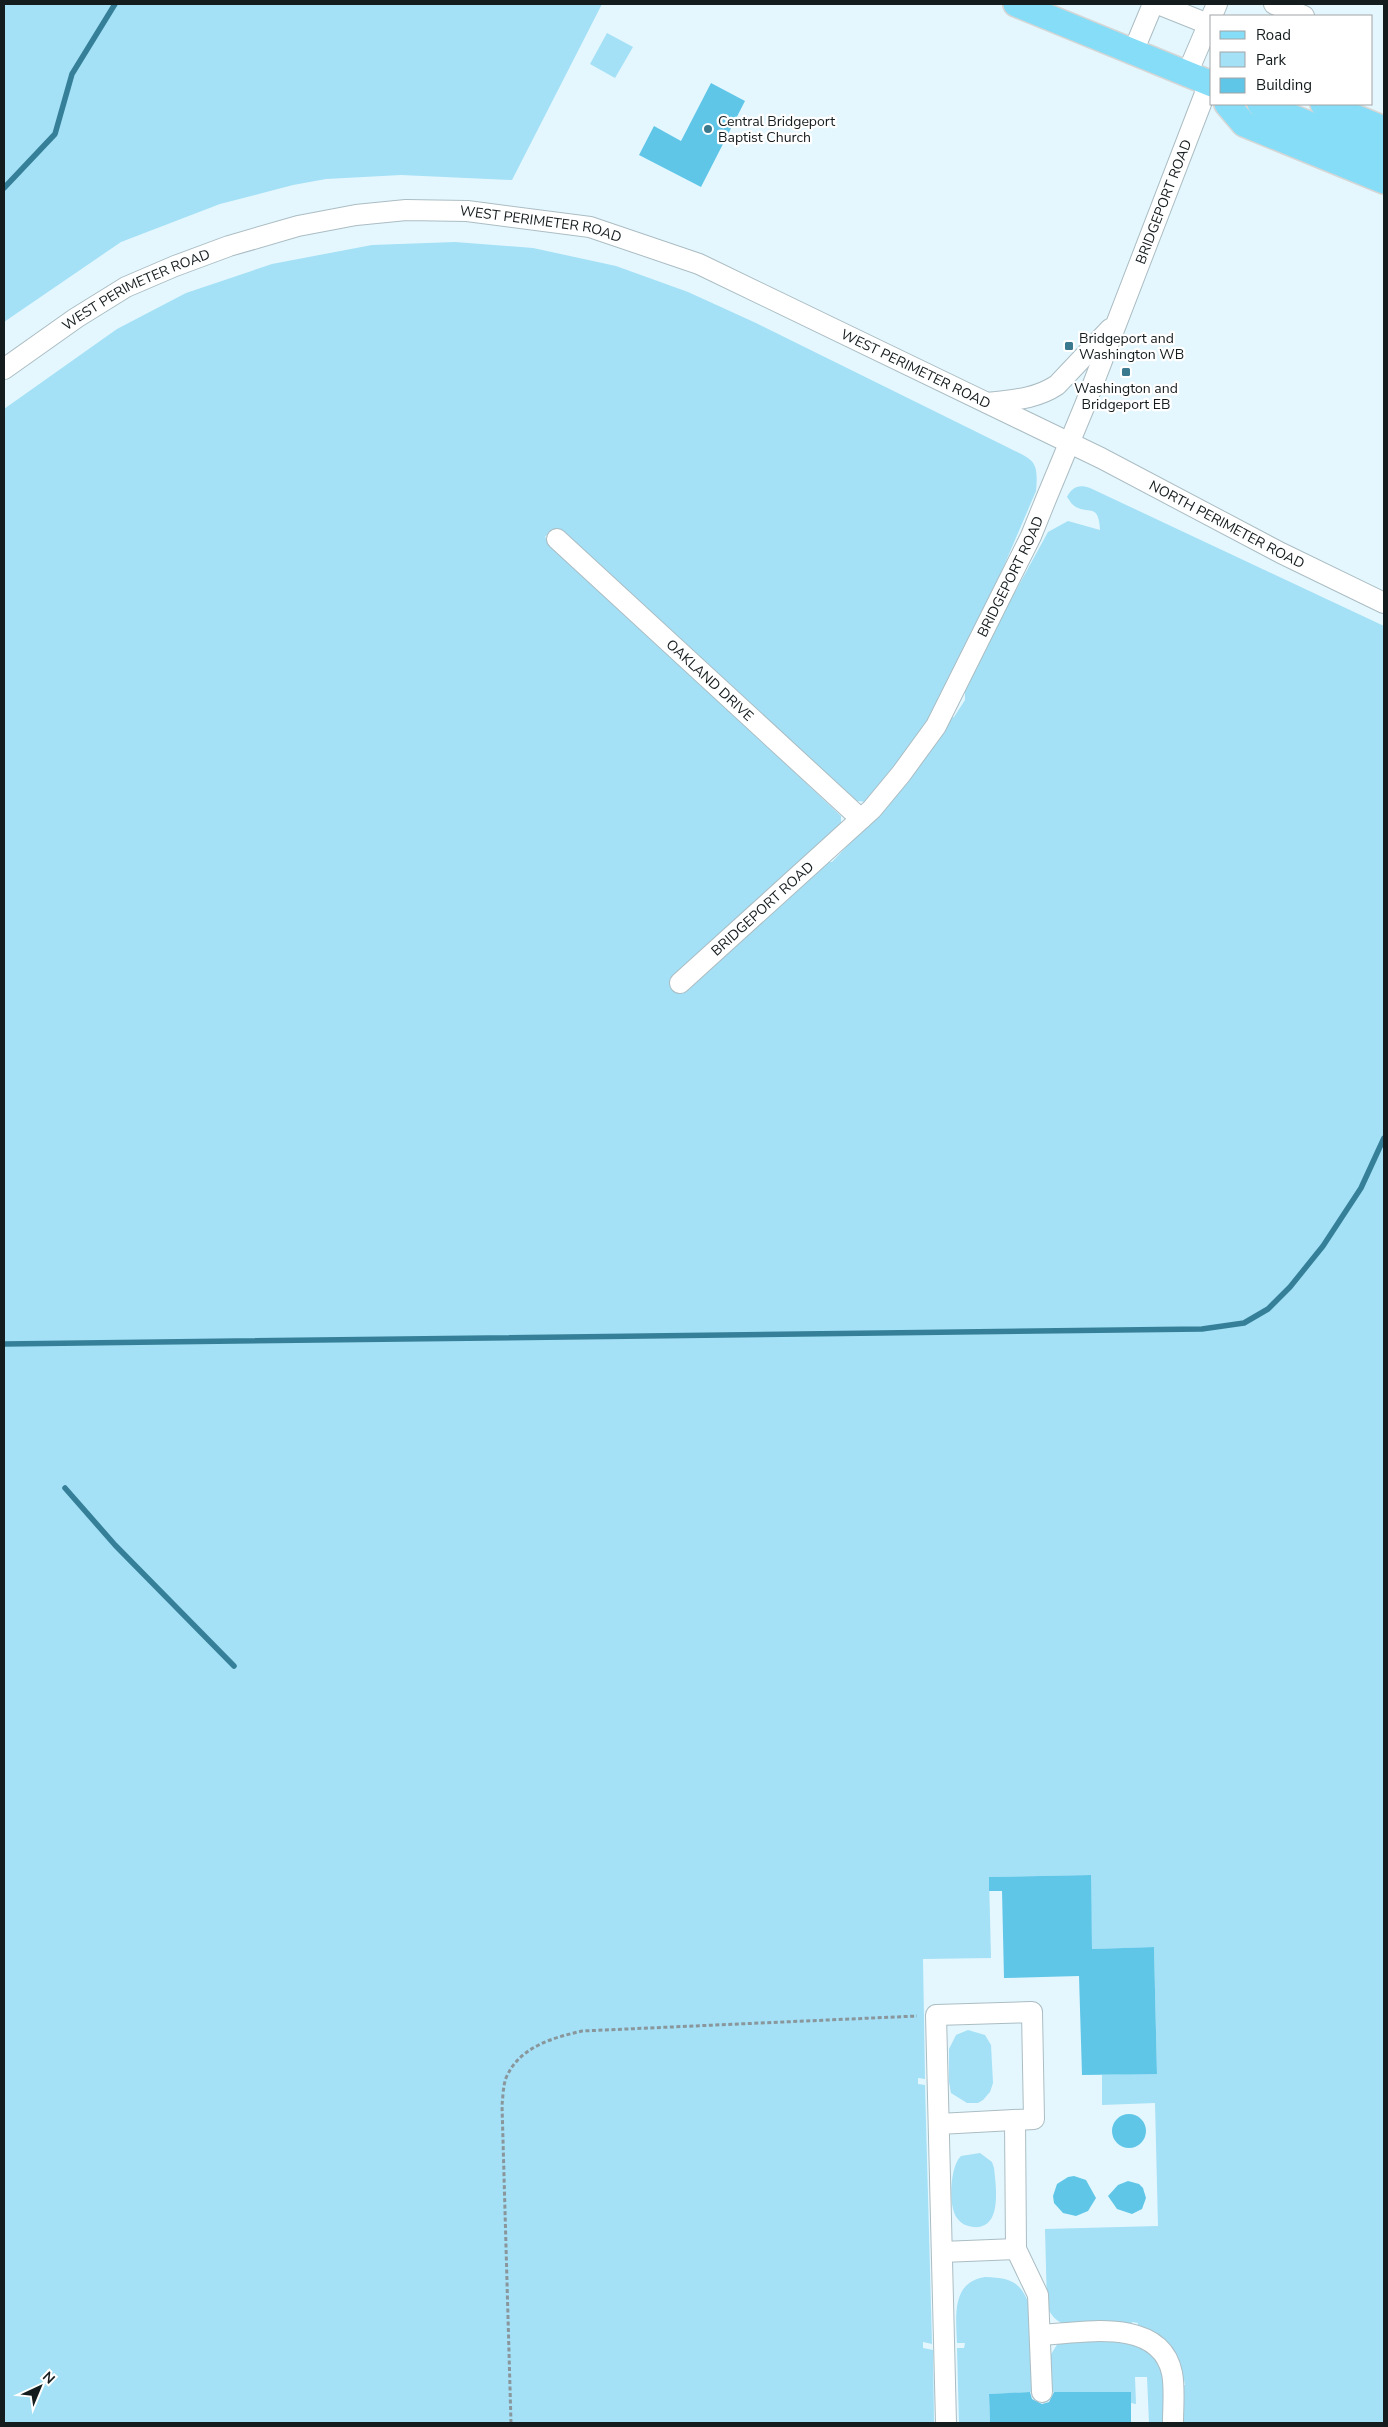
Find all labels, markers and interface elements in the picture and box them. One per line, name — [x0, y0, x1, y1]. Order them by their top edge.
legend — [1210, 15, 1373, 105]
text: Road — [1256, 25, 1291, 45]
text: Park — [1256, 50, 1286, 70]
text: Building — [1256, 75, 1312, 95]
place label: Central Bridgeport Baptist Church — [718, 112, 835, 147]
marker: Central Bridgeport Baptist Church — [702, 123, 714, 135]
street label: BRIDGEPORT ROAD — [1131, 136, 1196, 267]
street label: WEST PERIMETER ROAD — [459, 201, 624, 247]
street label: WEST PERIMETER ROAD — [58, 244, 213, 335]
street label: WEST PERIMETER ROAD — [838, 324, 994, 413]
place label: Bridgeport and Washington WB — [1079, 329, 1184, 364]
marker: Bridgeport and Washington WB — [1063, 340, 1075, 352]
marker: Washington and Bridgeport EB — [1120, 366, 1132, 378]
place label: Washington and Bridgeport EB — [1074, 379, 1178, 414]
street label: NORTH PERIMETER ROAD — [1146, 476, 1308, 573]
street label: BRIDGEPORT ROAD — [973, 513, 1048, 640]
street label: OAKLAND DRIVE — [662, 635, 758, 725]
street label: BRIDGEPORT ROAD — [707, 857, 818, 960]
north arrow — [15, 2362, 65, 2412]
text: N — [38, 2368, 59, 2388]

